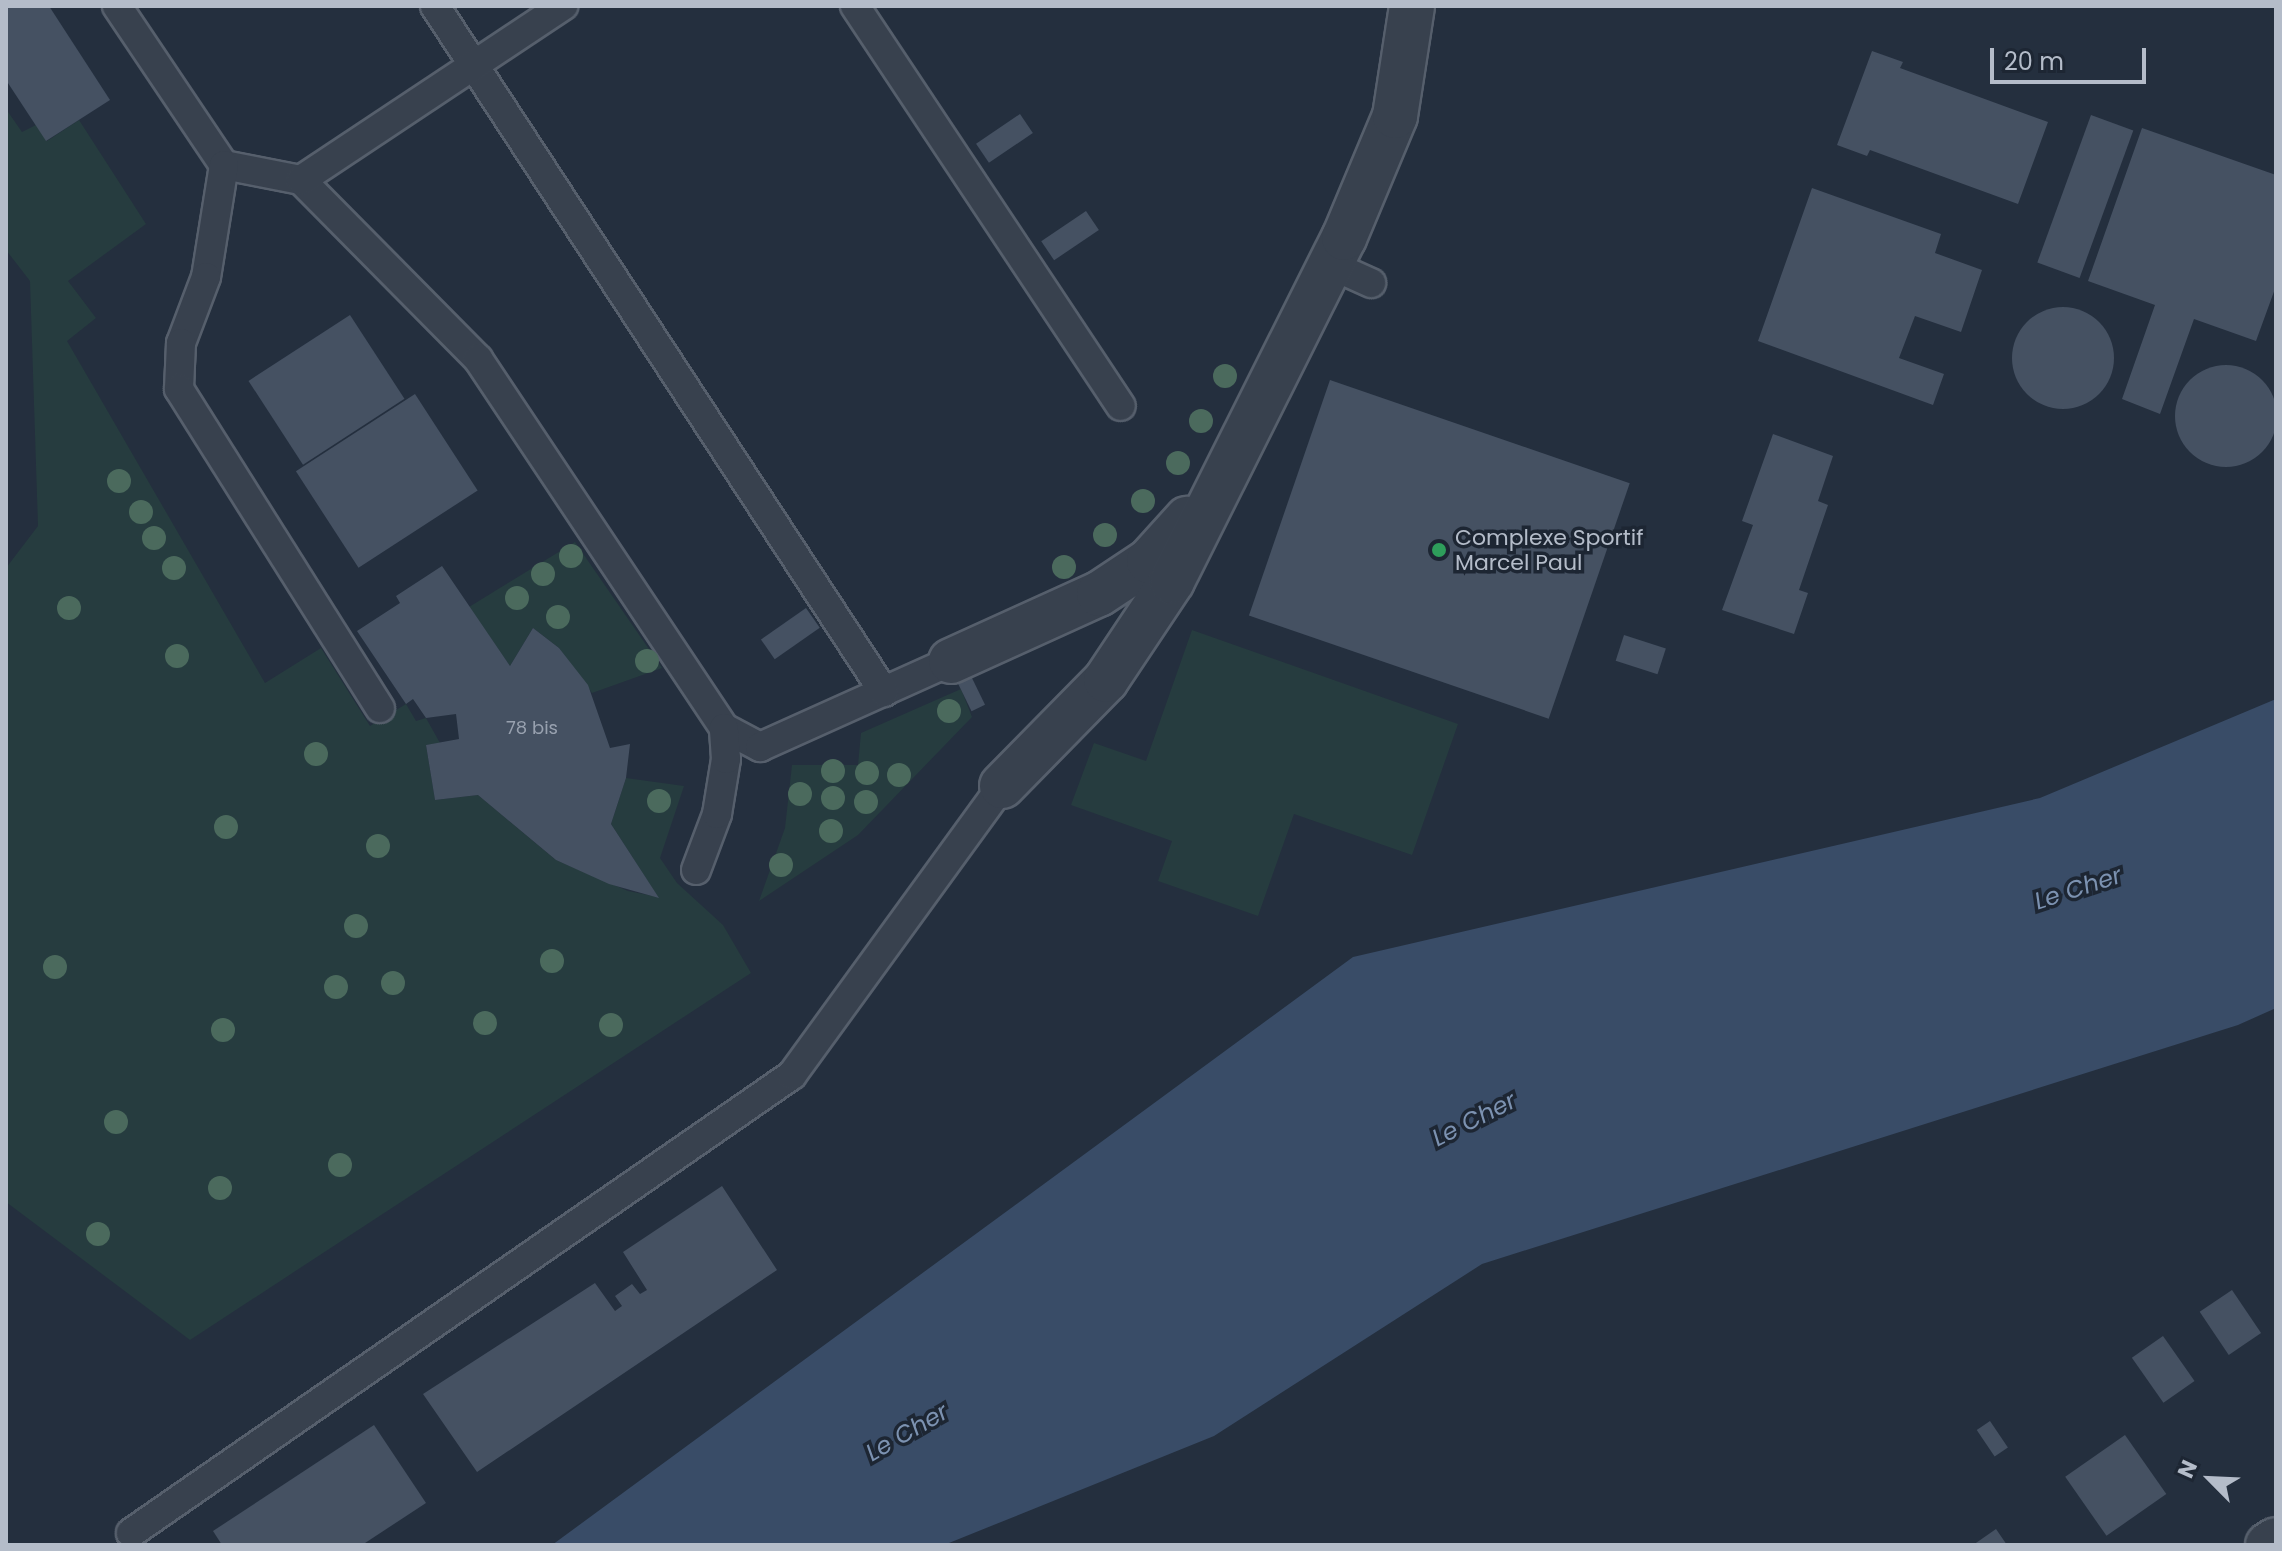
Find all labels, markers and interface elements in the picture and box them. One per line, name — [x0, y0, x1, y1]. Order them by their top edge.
scale bar — [1994, 32, 2150, 82]
text: 20 m — [2004, 45, 2064, 78]
place label: Complexe Sportif Marcel Paul — [1455, 524, 1643, 576]
marker: Complexe Sportif Marcel Paul — [1430, 541, 1448, 559]
house number: 78 bis — [506, 717, 558, 739]
water label: Le Cher — [2031, 860, 2125, 916]
water label: Le Cher — [1427, 1086, 1521, 1152]
water label: Le Cher — [861, 1397, 953, 1467]
north arrow — [2170, 1439, 2250, 1519]
text: N — [2170, 1455, 2205, 1483]

